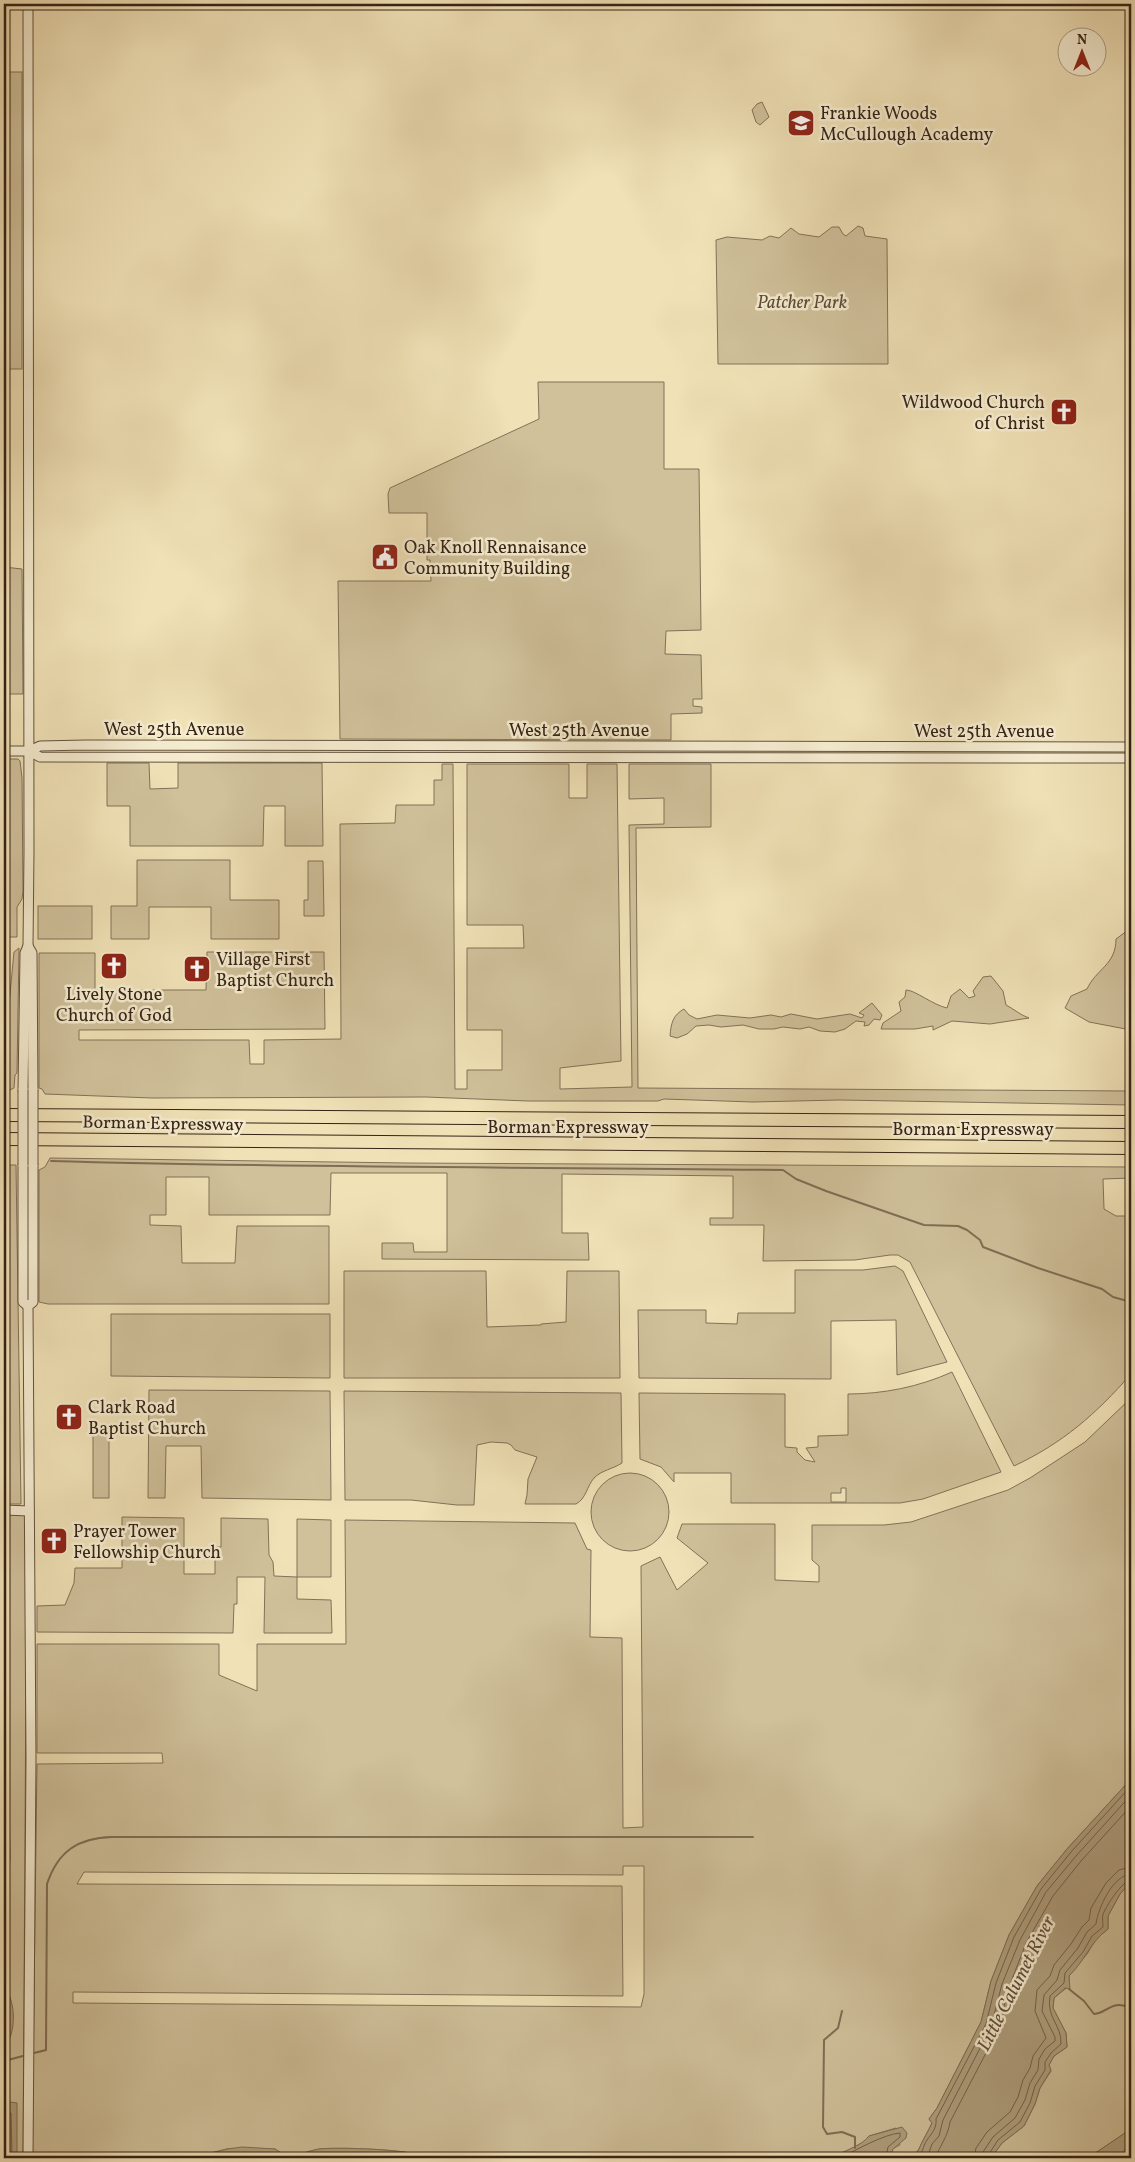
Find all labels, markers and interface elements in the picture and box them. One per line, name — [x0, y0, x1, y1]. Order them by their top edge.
north arrow — [1058, 28, 1108, 78]
text: N — [1077, 31, 1087, 50]
place label: Frankie Woods McCullough Academy — [820, 102, 994, 148]
school or university icon: Frankie Woods McCullough Academy — [786, 108, 816, 138]
park label: Patcher Park — [757, 291, 847, 316]
place label: Wildwood Church of Christ — [901, 391, 1045, 437]
church icon: Wildwood Church of Christ — [1049, 397, 1079, 427]
place label: Oak Knoll Rennaisance Community Building — [404, 536, 587, 582]
public building icon: Oak Knoll Rennaisance Community Building — [370, 542, 400, 572]
street label: West 25th Avenue — [104, 718, 244, 743]
street label: West 25th Avenue — [509, 719, 649, 744]
street label: West 25th Avenue — [914, 720, 1054, 745]
place label: Village First Baptist Church — [216, 948, 335, 994]
church icon: Lively Stone Church of God — [99, 951, 129, 981]
church icon: Village First Baptist Church — [182, 954, 212, 984]
place label: Lively Stone Church of God — [56, 983, 172, 1029]
street label: Borman Expressway — [82, 1111, 244, 1138]
street label: Borman Expressway — [487, 1116, 649, 1141]
street label: Borman Expressway — [892, 1118, 1054, 1143]
place label: Clark Road Baptist Church — [88, 1396, 207, 1442]
church icon: Clark Road Baptist Church — [54, 1402, 84, 1432]
place label: Prayer Tower Fellowship Church — [73, 1520, 221, 1566]
church icon: Prayer Tower Fellowship Church — [39, 1526, 69, 1556]
water label: Little Calumet River — [972, 1911, 1062, 2056]

